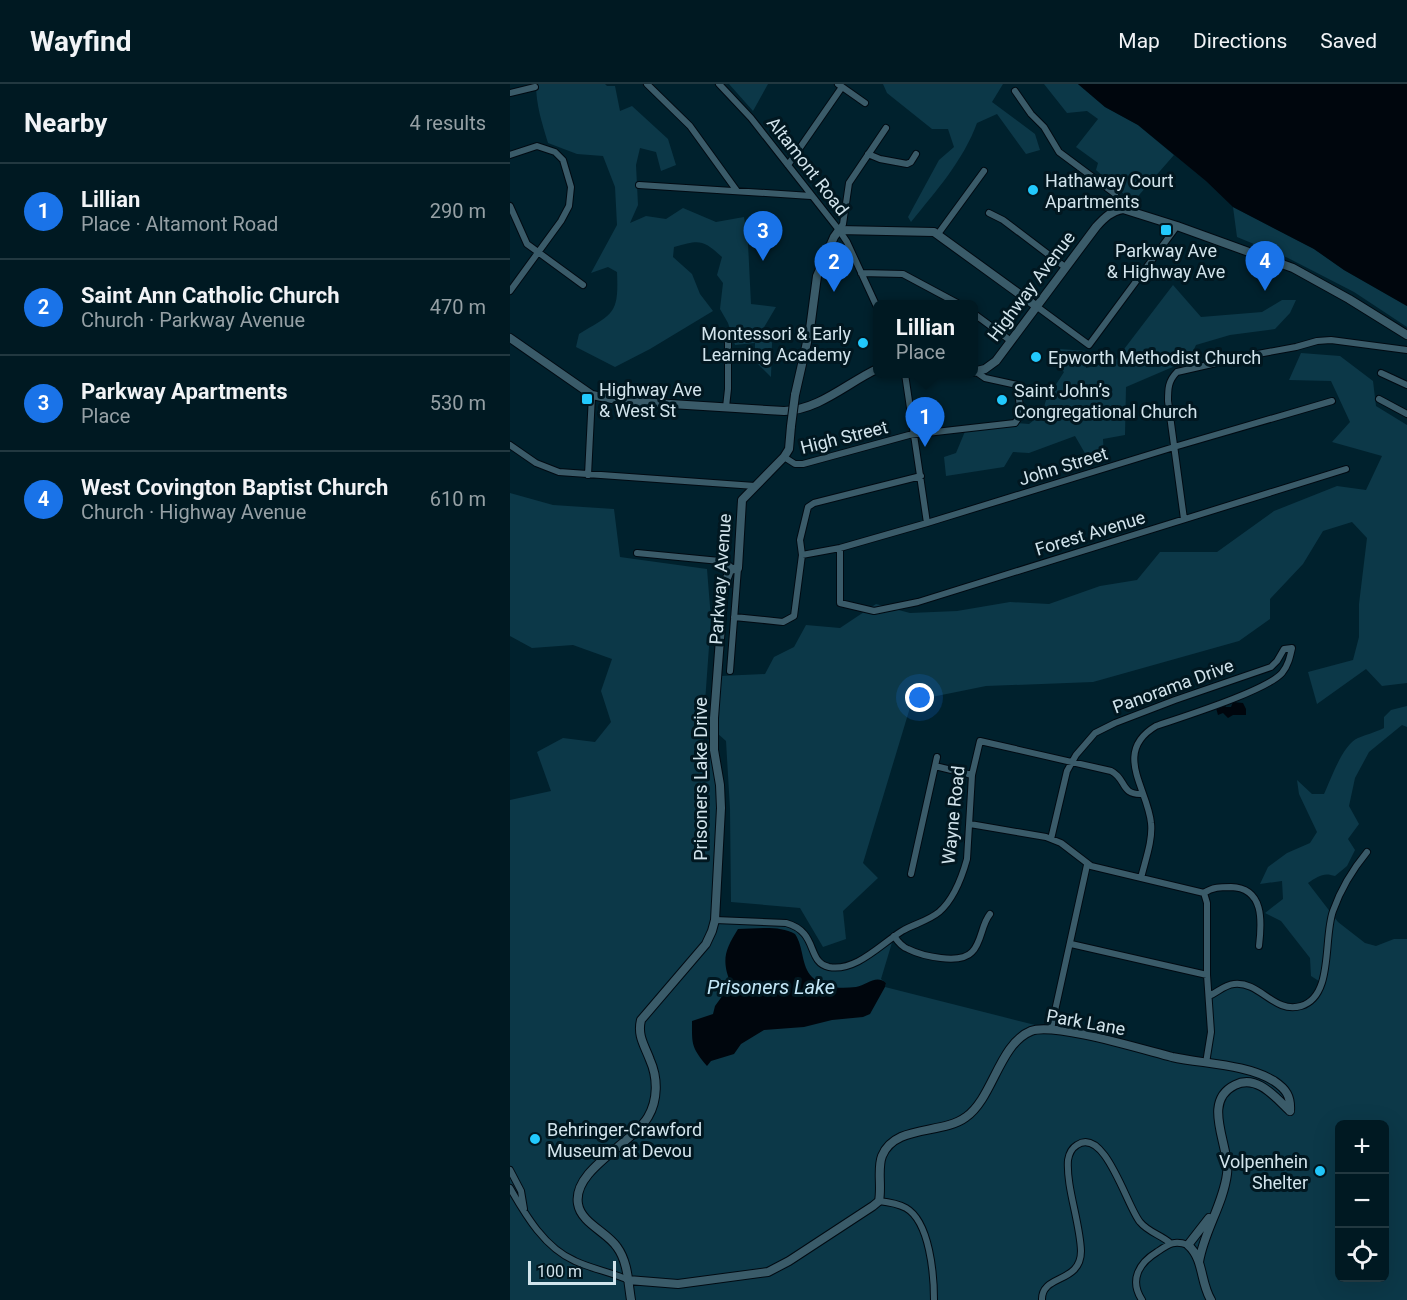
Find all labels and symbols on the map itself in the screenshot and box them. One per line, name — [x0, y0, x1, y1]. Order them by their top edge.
street label: Altamont Road — [763, 112, 853, 220]
place label: Hathaway Court Apartments — [1045, 170, 1174, 212]
marker: Hathaway Court Apartments — [1026, 183, 1040, 197]
pin: 3 — [744, 212, 782, 261]
marker: Parkway Ave & Highway Ave — [1159, 223, 1173, 237]
street label: Highway Avenue — [983, 227, 1079, 345]
place label: Parkway Ave & Highway Ave — [1107, 240, 1225, 282]
pin: 2 — [814, 242, 854, 292]
pin: 4 — [1246, 242, 1284, 291]
place label: Montessori & Early Learning Academy — [701, 323, 851, 365]
marker: Montessori & Early Learning Academy — [856, 336, 870, 350]
place label: Epworth Methodist Church — [1048, 347, 1261, 368]
marker: Epworth Methodist Church — [1029, 350, 1043, 364]
place label: Highway Ave & West St — [599, 379, 702, 421]
place label: Saint John’s Congregational Church — [1014, 380, 1197, 422]
marker: Highway Ave & West St — [580, 392, 594, 406]
marker: Saint John’s Congregational Church — [995, 393, 1009, 407]
pin: 1 — [906, 398, 944, 447]
street label: High Street — [798, 416, 890, 458]
street label: John Street — [1016, 442, 1110, 489]
street label: Forest Avenue — [1032, 506, 1148, 560]
street label: Parkway Avenue — [705, 513, 735, 645]
street label: Panorama Drive — [1110, 654, 1236, 718]
your location — [905, 683, 934, 712]
street label: Prisoners Lake Drive — [690, 697, 711, 861]
street label: Wayne Road — [937, 765, 969, 865]
water label: Prisoners Lake — [707, 975, 835, 999]
street label: Park Lane — [1045, 1005, 1127, 1039]
place label: Behringer-Crawford Museum at Devou — [547, 1119, 702, 1161]
marker: Behringer-Crawford Museum at Devou — [528, 1132, 542, 1146]
place label: Volpenhein Shelter — [1219, 1151, 1308, 1193]
marker: Volpenhein Shelter — [1313, 1164, 1327, 1178]
scale bar — [528, 1258, 616, 1286]

